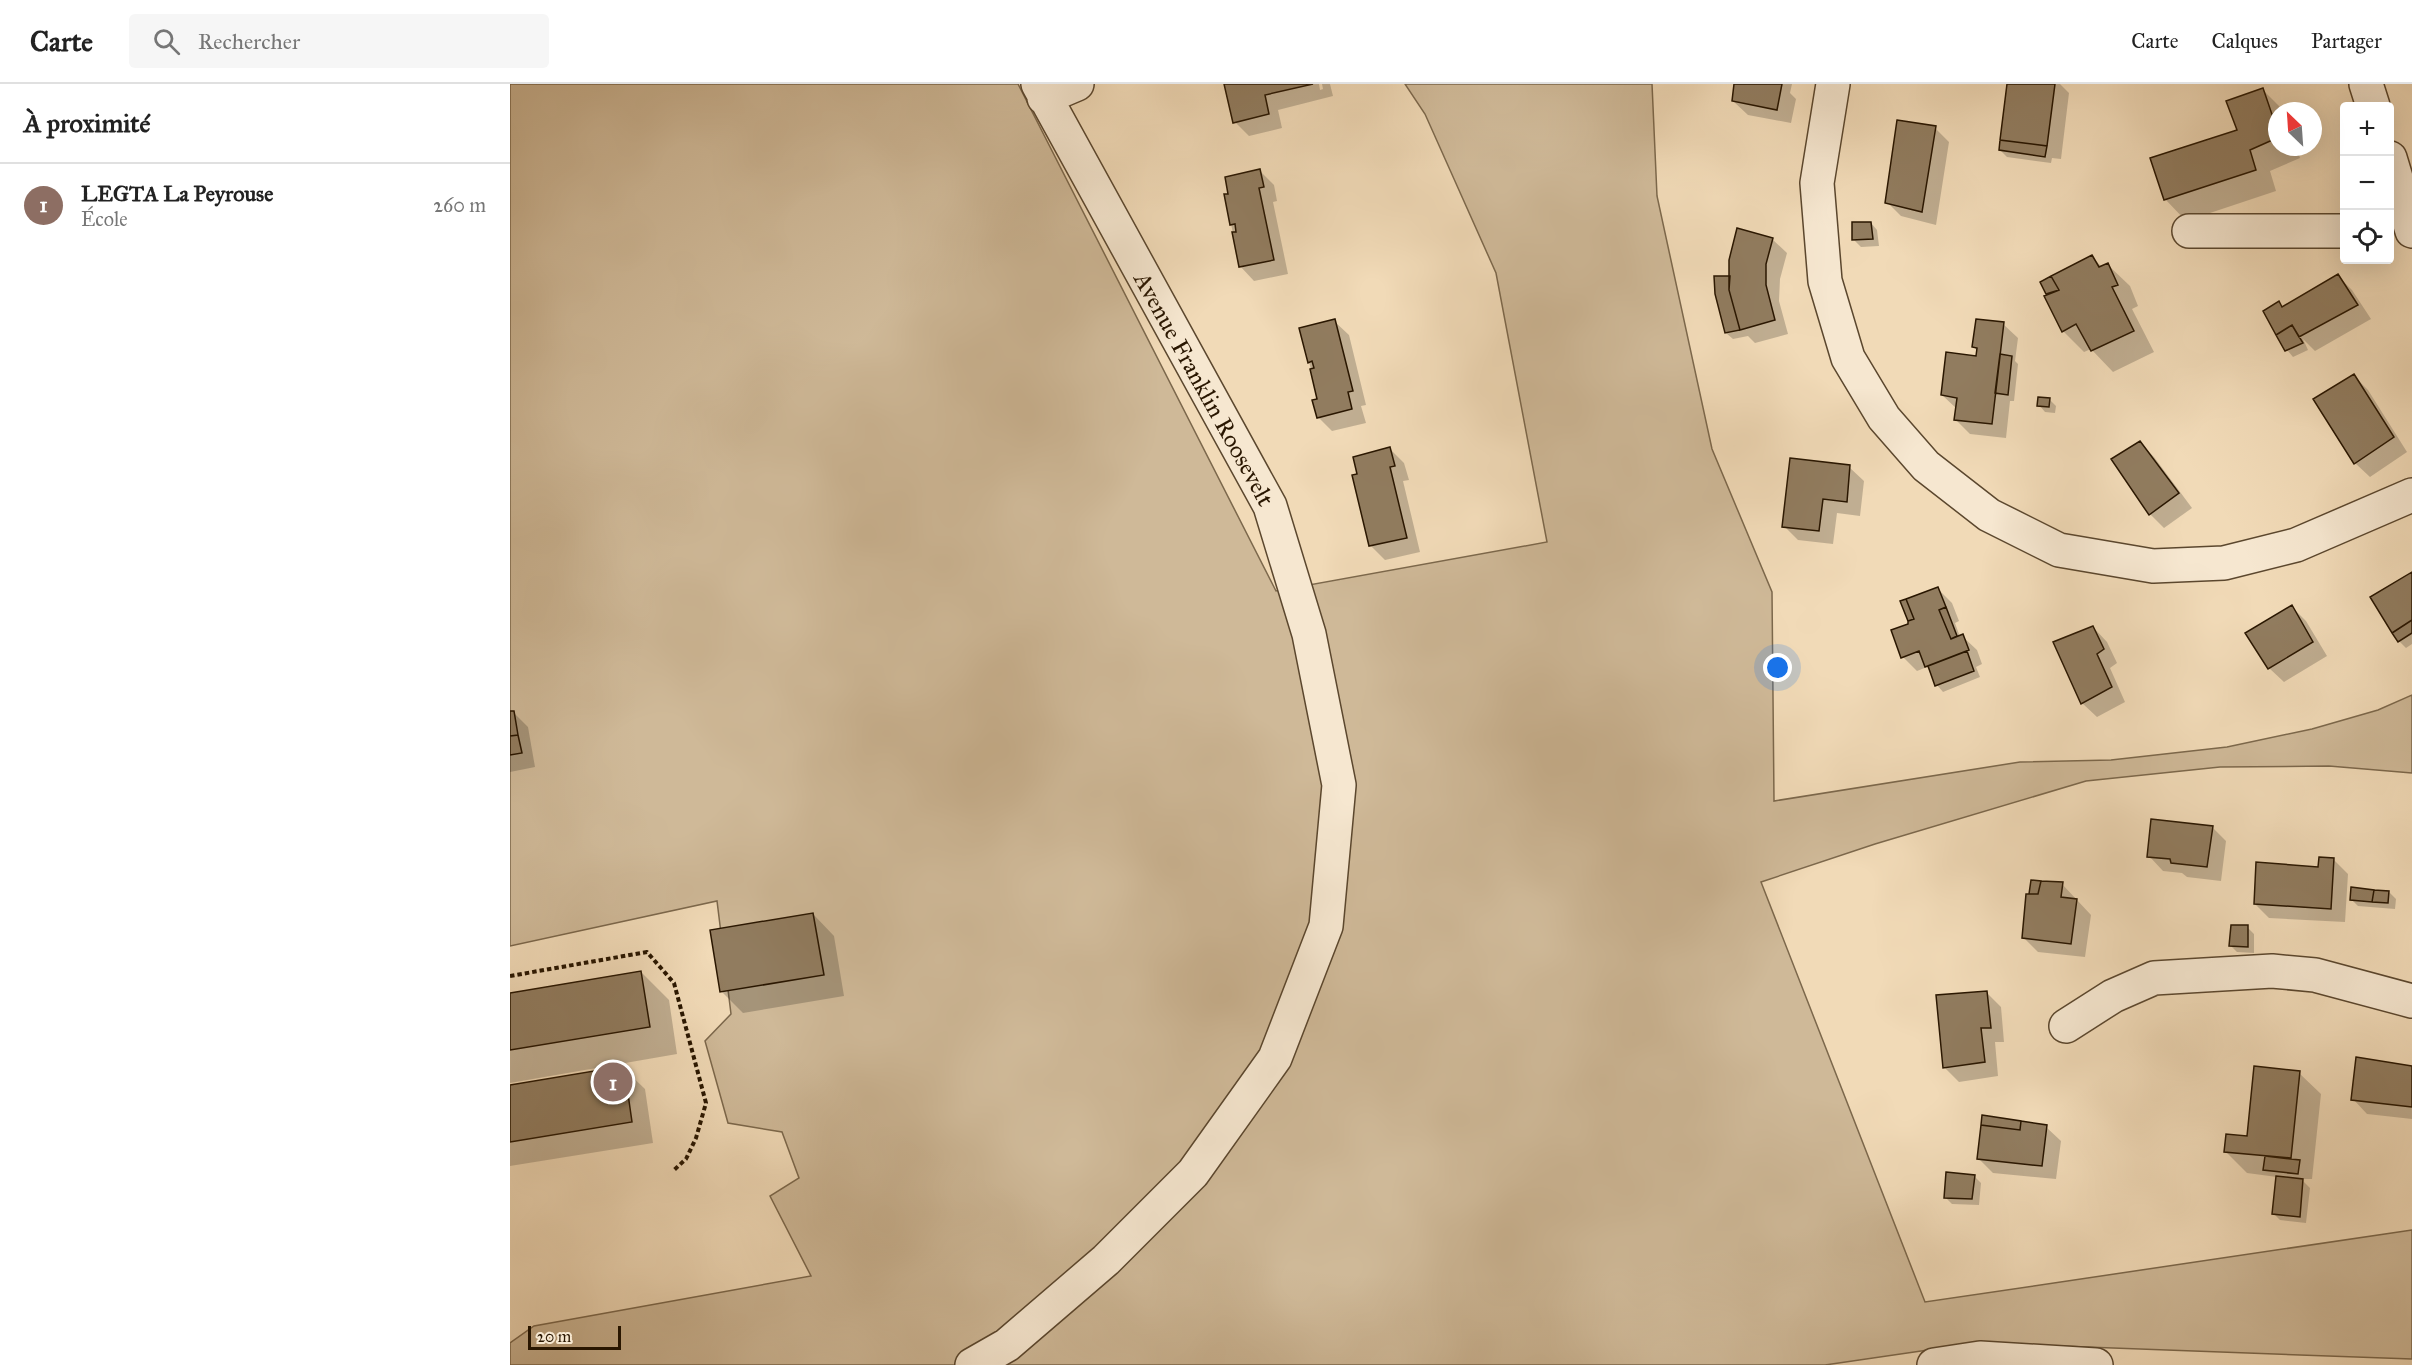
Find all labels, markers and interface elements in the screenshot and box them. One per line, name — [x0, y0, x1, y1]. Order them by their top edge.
search box — [129, 14, 549, 68]
text: Carte — [30, 24, 93, 59]
icon: search — [150, 25, 183, 58]
text: Rechercher — [198, 28, 300, 55]
text: Carte — [2131, 28, 2178, 54]
text: Calques — [2211, 28, 2278, 54]
text: Partager — [2311, 28, 2382, 54]
north arrow — [2268, 102, 2322, 156]
map controls — [2340, 102, 2394, 264]
button: + — [2340, 102, 2394, 156]
text: À proximité — [24, 107, 150, 139]
button: − — [2340, 156, 2394, 210]
text: LEGTA La Peyrouse — [81, 180, 273, 207]
text: 1 — [40, 193, 47, 217]
text: 260 m — [433, 193, 486, 217]
text: École — [81, 207, 128, 231]
button: locate — [2340, 210, 2394, 264]
street label: Avenue Franklin Roosevelt — [1127, 266, 1281, 512]
your location — [1763, 653, 1792, 682]
pin: 1 — [594, 1060, 632, 1104]
scale bar — [528, 1323, 621, 1350]
text: 20 m — [537, 1327, 571, 1346]

